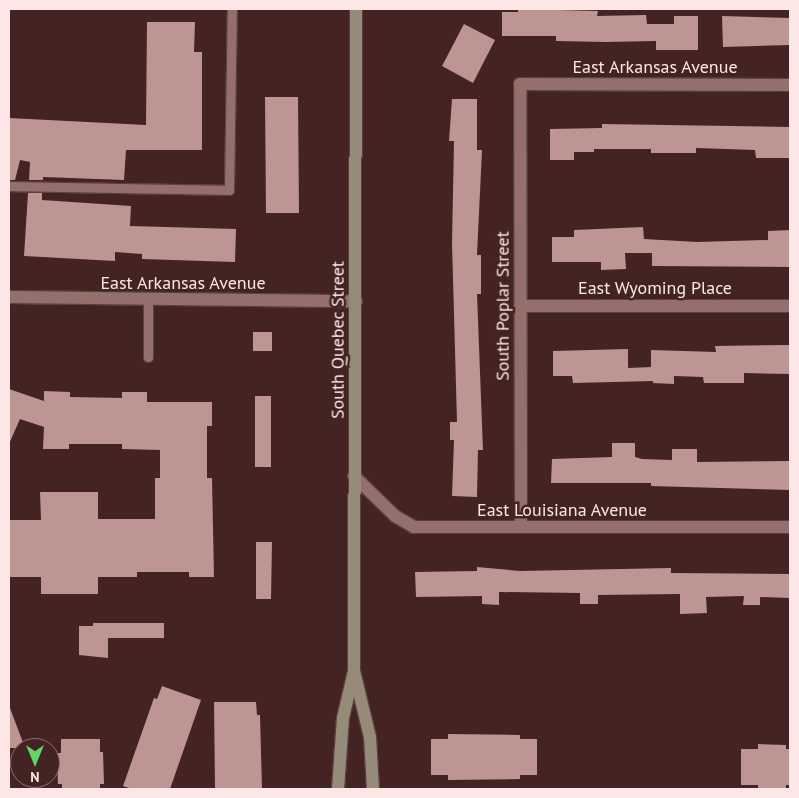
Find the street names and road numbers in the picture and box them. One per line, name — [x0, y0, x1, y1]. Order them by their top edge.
street label: East Arkansas Avenue — [572, 56, 738, 78]
street label: South Poplar Street — [492, 231, 514, 381]
street label: South Quebec Street — [327, 261, 349, 419]
street label: East Arkansas Avenue — [100, 272, 266, 294]
street label: East Wyoming Place — [578, 277, 732, 299]
street label: East Louisiana Avenue — [477, 499, 647, 521]

